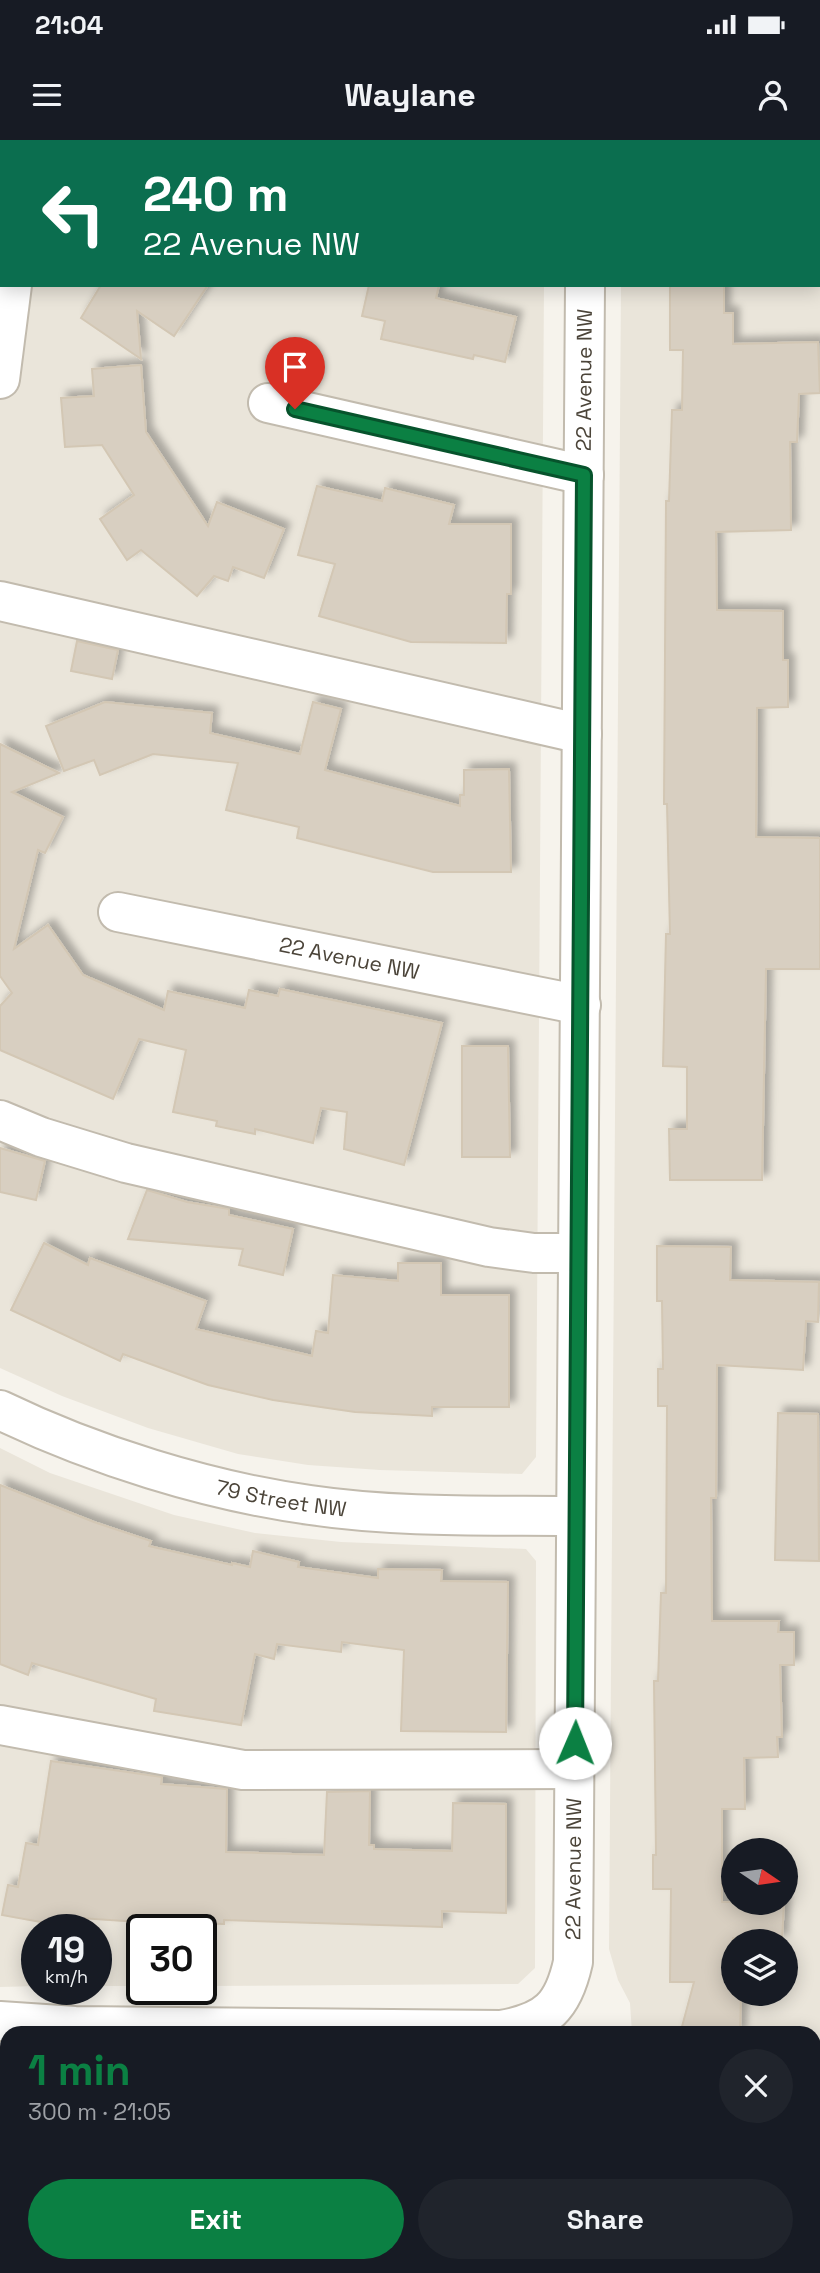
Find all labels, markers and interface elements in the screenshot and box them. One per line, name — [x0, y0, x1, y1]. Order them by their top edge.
text: 21:04 — [35, 8, 103, 42]
text: Waylane — [344, 75, 476, 115]
icon: menu — [28, 76, 66, 114]
icon: person — [754, 76, 792, 114]
text: 240 m — [143, 163, 289, 225]
icon: left — [28, 168, 119, 259]
text: 22 Avenue NW — [143, 224, 360, 264]
street label: 22 Avenue NW — [570, 309, 598, 451]
pin — [265, 337, 325, 409]
icon: arrive — [276, 348, 314, 386]
street label: 22 Avenue NW — [277, 931, 422, 985]
street label: 79 Street NW — [213, 1473, 348, 1522]
position arrow — [538, 1706, 612, 1780]
street label: 22 Avenue NW — [559, 1798, 587, 1940]
north arrow — [721, 1838, 798, 1914]
map controls — [721, 1838, 798, 2006]
speed limit sign: 30 — [126, 1914, 217, 2005]
text: 19 — [48, 1928, 85, 1972]
button: layers — [721, 1929, 798, 2006]
text: km/h — [45, 1965, 88, 1988]
text: 1 min — [28, 2044, 131, 2097]
button: close — [719, 2049, 793, 2123]
text: 300 m · 21:05 — [28, 2097, 171, 2127]
button: Exit — [28, 2179, 404, 2259]
button: Share — [418, 2179, 793, 2259]

